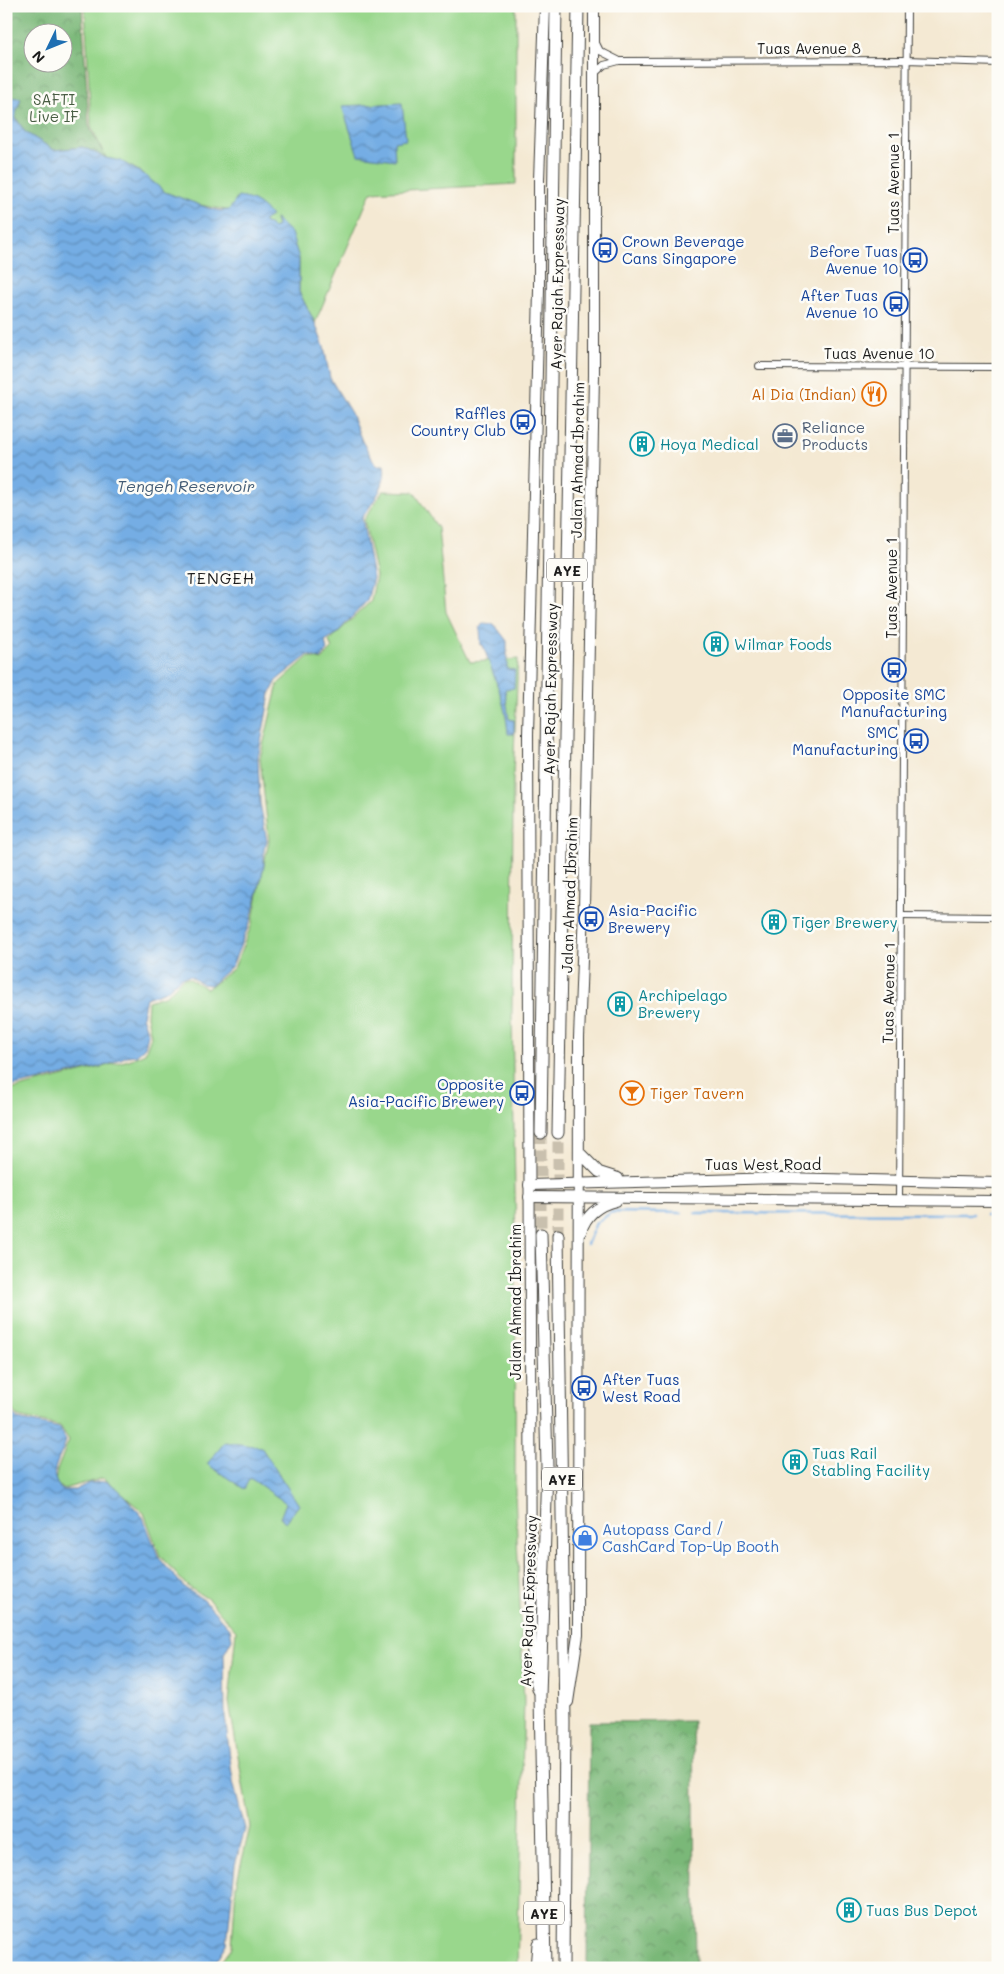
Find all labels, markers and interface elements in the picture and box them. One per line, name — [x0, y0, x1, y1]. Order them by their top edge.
north arrow — [22, 22, 72, 72]
street label: Tuas Avenue 8 — [757, 38, 861, 58]
text: N — [28, 47, 49, 68]
park label: SAFTI Live IF — [29, 89, 79, 126]
street label: Tuas Avenue 1 — [883, 132, 903, 234]
street label: Ayer Rajah Expressway — [545, 198, 569, 370]
place label: Crown Beverage Cans Singapore — [622, 231, 745, 268]
bus stop icon: Crown Beverage Cans Singapore — [592, 237, 618, 263]
place label: Before Tuas Avenue 10 — [810, 241, 898, 278]
bus stop icon: Before Tuas Avenue 10 — [902, 247, 928, 273]
place label: After Tuas Avenue 10 — [800, 285, 878, 322]
bus stop icon: After Tuas Avenue 10 — [883, 291, 909, 317]
street label: Tuas Avenue 10 — [824, 343, 934, 363]
restaurant icon: Al Dia (Indian) — [861, 381, 887, 407]
street label: Jalan Ahmad Ibrahim — [566, 382, 588, 538]
place label: Al Dia (Indian) — [751, 384, 856, 404]
place label: Raffles Country Club — [411, 403, 506, 440]
bus stop icon: Raffles Country Club — [510, 409, 536, 435]
place label: Reliance Products — [802, 417, 868, 454]
office icon: Reliance Products — [772, 423, 798, 449]
building icon: Hoya Medical — [629, 431, 655, 457]
place label: Hoya Medical — [660, 434, 759, 454]
water label: Tengeh Reservoir — [117, 475, 255, 496]
street label: Tuas Avenue 1 — [881, 537, 901, 639]
road number: AYE — [547, 558, 587, 582]
district label: TENGEH — [187, 567, 255, 588]
street label: Ayer Rajah Expressway — [538, 603, 562, 775]
building icon: Wilmar Foods — [703, 631, 729, 657]
place label: Wilmar Foods — [734, 634, 832, 654]
bus stop icon: Opposite SMC Manufacturing — [881, 657, 907, 683]
place label: Opposite SMC Manufacturing — [841, 684, 947, 721]
place label: SMC Manufacturing — [792, 722, 898, 759]
bus stop icon: SMC Manufacturing — [903, 728, 929, 754]
street label: Jalan Ahmad Ibrahim — [556, 817, 582, 973]
place label: Asia-Pacific Brewery — [608, 900, 697, 937]
bus stop icon: Asia-Pacific Brewery — [578, 906, 604, 932]
building icon: Tiger Brewery — [761, 909, 787, 935]
place label: Tiger Brewery — [792, 912, 898, 932]
street label: Tuas Avenue 1 — [877, 942, 899, 1044]
place label: Archipelago Brewery — [638, 985, 727, 1022]
building icon: Archipelago Brewery — [607, 991, 633, 1017]
place label: Opposite Asia-Pacific Brewery — [348, 1074, 504, 1111]
bus stop icon: Opposite Asia-Pacific Brewery — [509, 1080, 535, 1106]
bar icon: Tiger Tavern — [619, 1080, 645, 1106]
place label: Tiger Tavern — [650, 1083, 744, 1103]
street label: Tuas West Road — [705, 1154, 821, 1174]
street label: Jalan Ahmad Ibrahim — [505, 1224, 525, 1380]
place label: After Tuas West Road — [602, 1369, 681, 1406]
bus stop icon: After Tuas West Road — [571, 1375, 597, 1401]
place label: Tuas Rail Stabling Facility — [812, 1443, 930, 1480]
building icon: Tuas Rail Stabling Facility — [782, 1449, 808, 1475]
road number: AYE — [542, 1468, 582, 1490]
street label: Ayer Rajah Expressway — [515, 1514, 541, 1687]
place label: Autopass Card / CashCard Top-Up Booth — [602, 1519, 779, 1556]
shop icon: Autopass Card / CashCard Top-Up Booth — [572, 1525, 598, 1551]
building icon: Tuas Bus Depot — [836, 1897, 862, 1923]
place label: Tuas Bus Depot — [866, 1900, 978, 1920]
road number: AYE — [524, 1902, 564, 1925]

